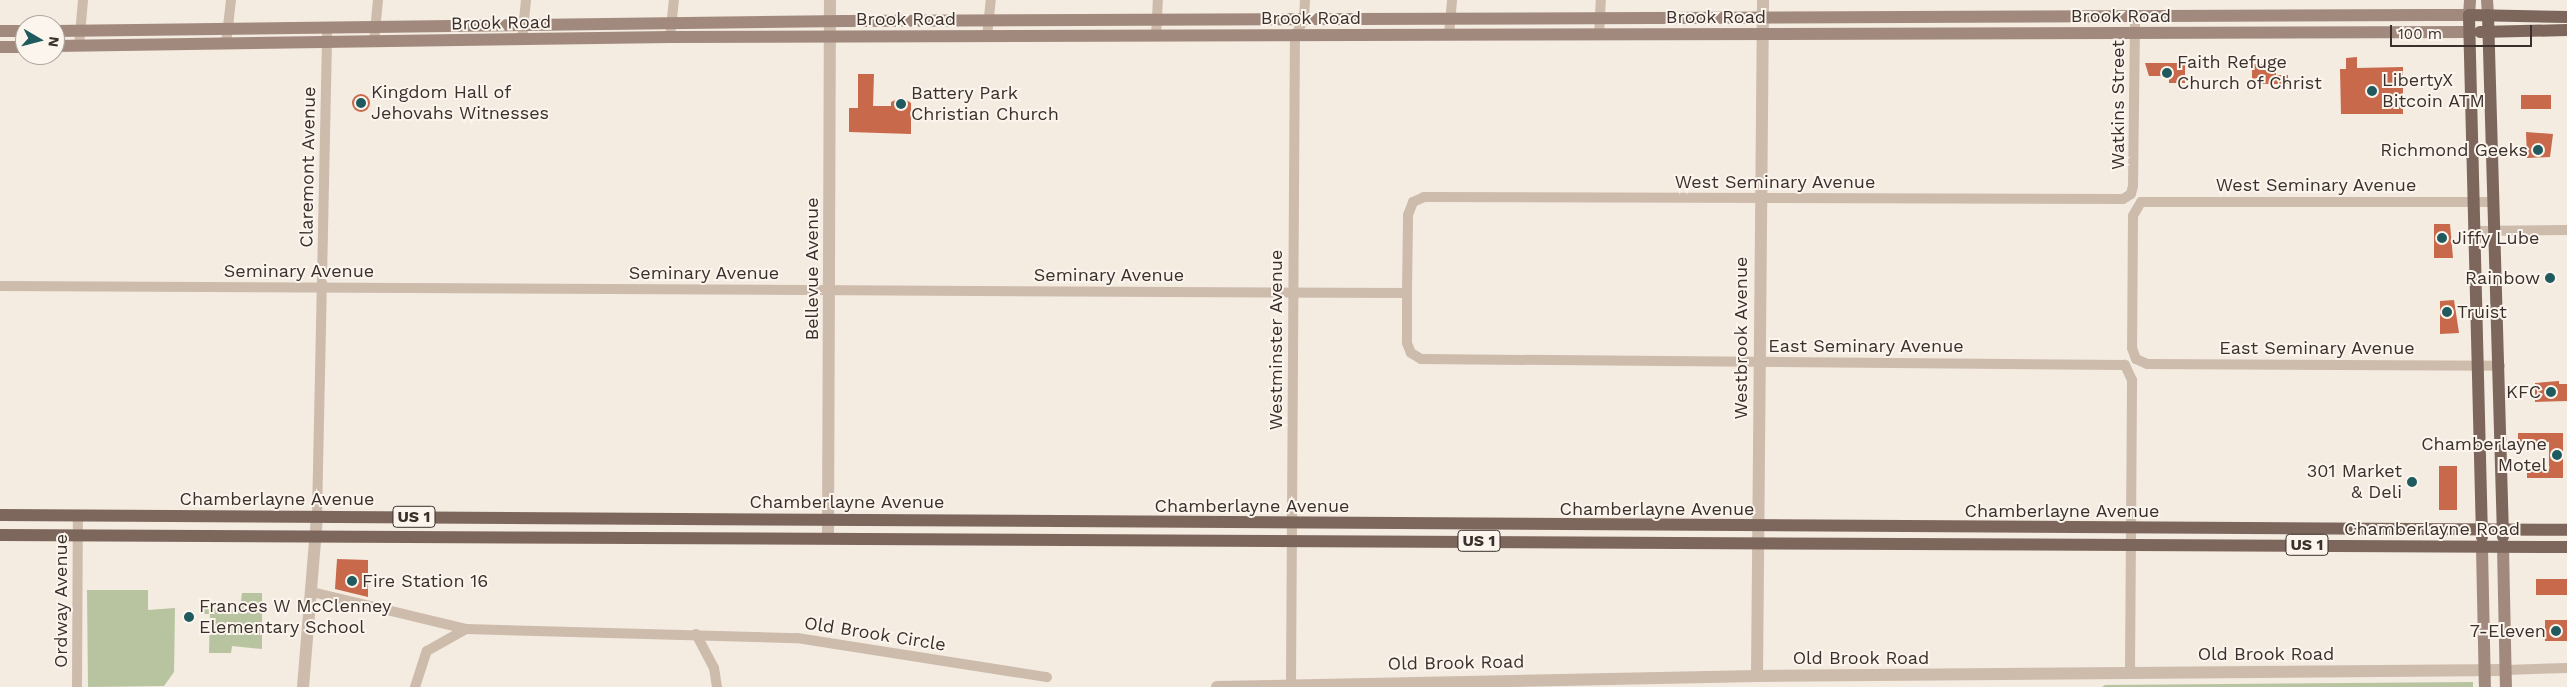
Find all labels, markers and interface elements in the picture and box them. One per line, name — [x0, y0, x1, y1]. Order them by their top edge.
street label: Brook Road — [2071, 5, 2171, 27]
street label: Brook Road — [1666, 6, 1766, 28]
street label: Brook Road — [1261, 7, 1361, 29]
street label: Brook Road — [856, 8, 956, 30]
street label: Brook Road — [450, 11, 552, 35]
north arrow — [15, 15, 65, 65]
scale bar — [2392, 15, 2534, 47]
text: 100 m — [2398, 25, 2442, 43]
text: N — [45, 36, 63, 48]
street label: Watkins Street — [2107, 40, 2129, 170]
place label: Faith Refuge Church of Christ — [2177, 52, 2323, 94]
marker: Faith Refuge Church of Christ — [2161, 67, 2173, 79]
place label: LibertyX Bitcoin ATM — [2382, 70, 2486, 112]
place label: Kingdom Hall of Jehovahs Witnesses — [371, 82, 549, 125]
place label: Battery Park Christian Church — [911, 83, 1059, 126]
marker: LibertyX Bitcoin ATM — [2366, 85, 2378, 97]
street label: Claremont Avenue — [296, 86, 320, 248]
marker: Kingdom Hall of Jehovahs Witnesses — [355, 97, 367, 109]
marker: Battery Park Christian Church — [895, 98, 907, 110]
place label: Richmond Geeks — [2380, 139, 2528, 161]
marker: Richmond Geeks — [2532, 144, 2544, 156]
street label: West Seminary Avenue — [1674, 171, 1876, 193]
street label: West Seminary Avenue — [2215, 174, 2417, 196]
street label: Bellevue Avenue — [801, 197, 823, 341]
place label: Jiffy Lube — [2452, 227, 2540, 249]
marker: Jiffy Lube — [2436, 232, 2448, 244]
street label: Westminster Avenue — [1265, 249, 1287, 431]
street label: Westbrook Avenue — [1730, 256, 1752, 420]
street label: Seminary Avenue — [223, 260, 375, 282]
street label: Seminary Avenue — [628, 262, 780, 284]
street label: Seminary Avenue — [1033, 264, 1185, 286]
place label: Rainbow — [2465, 267, 2540, 289]
marker: Rainbow — [2544, 272, 2556, 284]
place label: Truist — [2457, 301, 2507, 323]
marker: Truist — [2441, 306, 2453, 318]
street label: East Seminary Avenue — [1768, 335, 1964, 357]
street label: East Seminary Avenue — [2219, 337, 2415, 359]
place label: KFC — [2506, 381, 2541, 403]
marker: KFC — [2545, 386, 2557, 398]
place label: Chamberlayne Motel — [2421, 434, 2547, 476]
marker: Chamberlayne Motel — [2551, 449, 2563, 461]
place label: 301 Market & Deli — [2307, 461, 2402, 504]
marker: 301 Market & Deli — [2406, 476, 2418, 488]
street label: Chamberlayne Avenue — [179, 488, 375, 510]
street label: Chamberlayne Avenue — [749, 491, 945, 513]
street label: Chamberlayne Avenue — [1154, 495, 1350, 517]
street label: Chamberlayne Avenue — [1559, 498, 1755, 520]
street label: Chamberlayne Avenue — [1964, 500, 2160, 522]
road number: US 1 — [392, 504, 436, 530]
street label: Chamberlayne Road — [2344, 518, 2520, 540]
road number: US 1 — [1456, 528, 1502, 554]
road number: US 1 — [2284, 532, 2330, 558]
street label: Ordway Avenue — [50, 533, 72, 669]
place label: Fire Station 16 — [362, 570, 489, 592]
marker: Fire Station 16 — [346, 575, 358, 587]
place label: Frances W McClenney Elementary School — [199, 596, 392, 638]
marker: Frances W McClenney Elementary School — [183, 611, 195, 623]
street label: Old Brook Circle — [803, 612, 947, 656]
place label: 7-Eleven — [2470, 620, 2546, 642]
marker: 7-Eleven — [2550, 625, 2562, 637]
street label: Old Brook Road — [2197, 643, 2335, 665]
street label: Old Brook Road — [1792, 647, 1930, 669]
street label: Old Brook Road — [1387, 651, 1525, 675]

